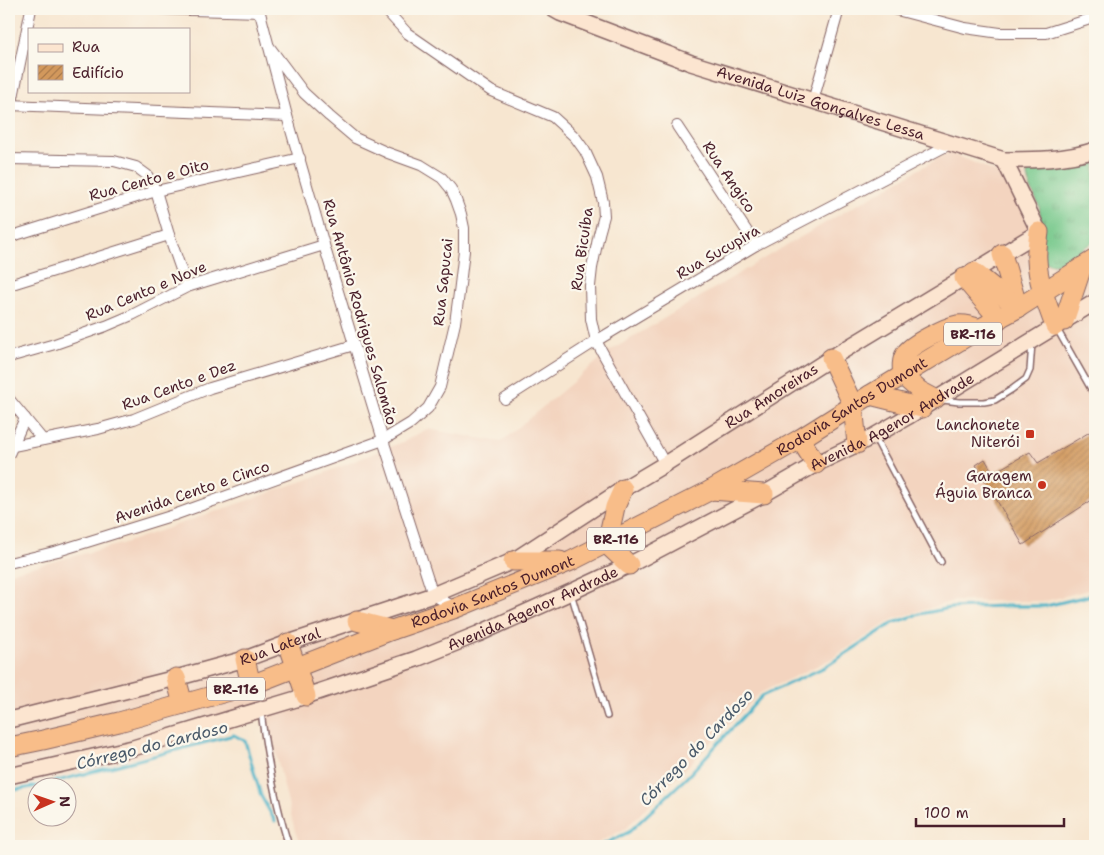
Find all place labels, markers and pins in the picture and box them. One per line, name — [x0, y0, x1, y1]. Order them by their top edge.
place label: Lanchonete Niterói — [936, 415, 1020, 452]
marker: Lanchonete Niterói — [1024, 428, 1036, 440]
place label: Garagem Águia Branca — [935, 466, 1033, 503]
marker: Garagem Águia Branca — [1036, 479, 1048, 491]

